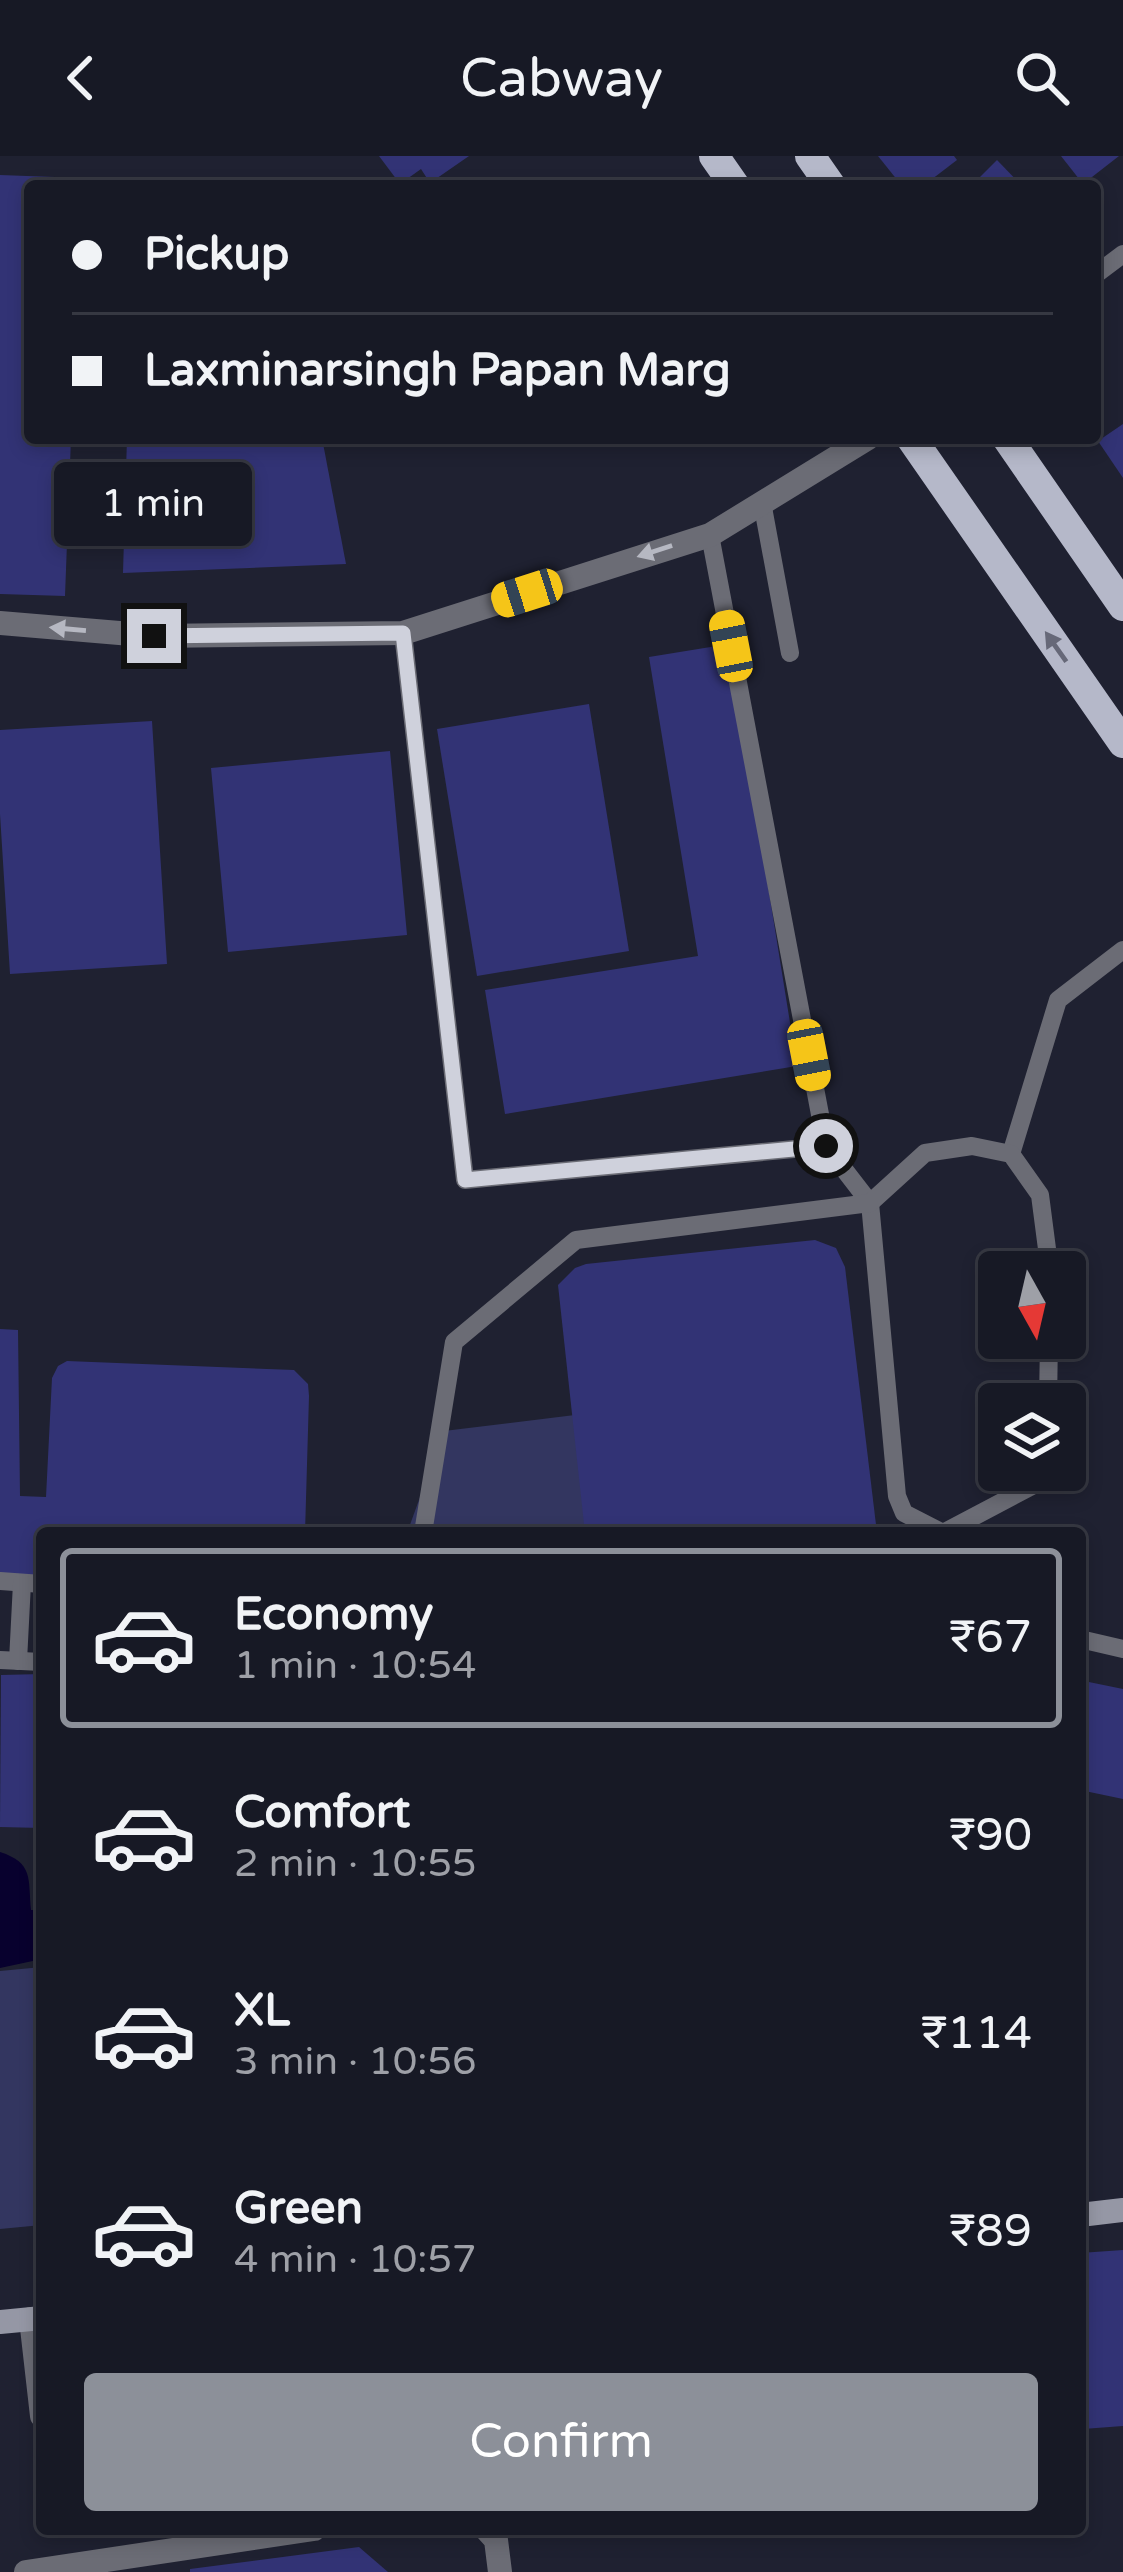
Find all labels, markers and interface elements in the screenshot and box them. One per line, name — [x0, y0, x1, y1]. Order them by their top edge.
icon: back — [48, 45, 114, 111]
icon: search — [1009, 45, 1075, 111]
text: Cabway — [460, 46, 663, 111]
text: Pickup — [144, 228, 289, 282]
text: Laxminarsingh Papan Marg — [144, 344, 731, 398]
callout: 1 min — [55, 462, 253, 546]
text: 1 min — [101, 480, 205, 527]
one-way arrow — [636, 543, 673, 562]
car — [487, 565, 567, 621]
car — [706, 607, 756, 685]
route end — [127, 609, 181, 663]
one-way arrow — [49, 619, 86, 638]
one-way arrow — [1045, 631, 1068, 663]
car — [784, 1016, 834, 1094]
route start — [799, 1119, 853, 1173]
north arrow — [978, 1251, 1086, 1359]
map controls — [978, 1251, 1086, 1491]
button: layers — [978, 1383, 1086, 1491]
icon: car — [90, 1584, 198, 1692]
text: Economy — [234, 1588, 433, 1642]
text: ₹67 — [949, 1611, 1032, 1665]
text: 1 min · 10:54 — [234, 1642, 476, 1689]
icon: car — [90, 1782, 198, 1890]
text: Comfort — [234, 1786, 410, 1840]
text: ₹90 — [949, 1809, 1032, 1863]
text: 2 min · 10:55 — [234, 1840, 476, 1887]
icon: car — [90, 1980, 198, 2088]
text: XL — [234, 1984, 290, 2038]
text: ₹114 — [921, 2007, 1032, 2061]
text: 3 min · 10:56 — [234, 2038, 476, 2085]
icon: car — [90, 2178, 198, 2286]
text: Green — [234, 2182, 363, 2236]
text: ₹89 — [949, 2205, 1032, 2259]
text: 4 min · 10:57 — [234, 2236, 476, 2283]
button: Confirm — [84, 2373, 1038, 2511]

